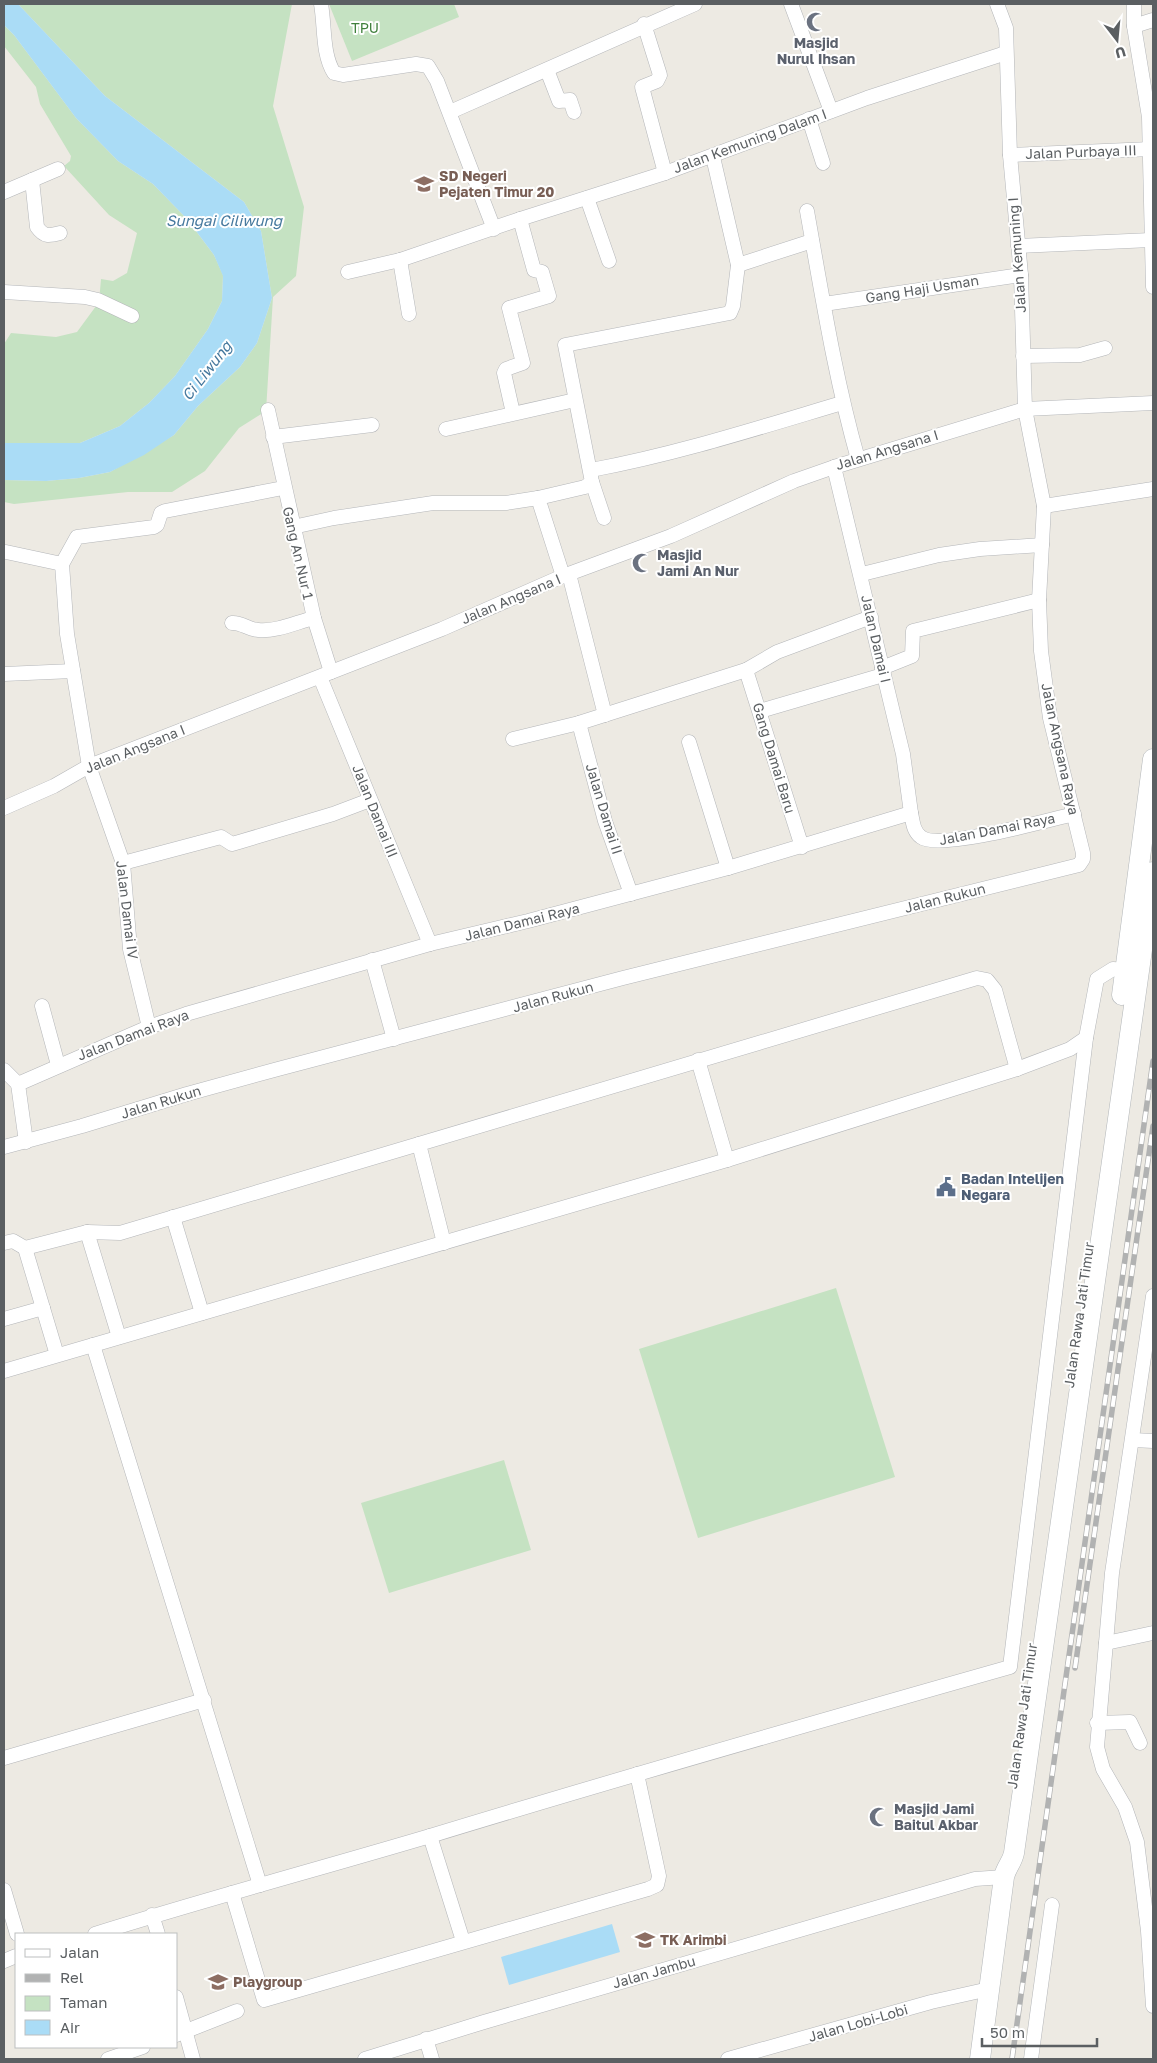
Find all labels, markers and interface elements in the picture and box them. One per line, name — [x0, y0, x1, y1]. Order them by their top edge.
mosque icon: Masjid Nurul Ihsan — [805, 11, 827, 33]
north arrow — [1092, 15, 1142, 65]
park label: TPU — [351, 19, 379, 36]
place label: Masjid Nurul Ihsan — [777, 34, 855, 67]
text: U — [1113, 43, 1128, 63]
street label: Jalan Kemuning Dalam I — [671, 105, 829, 176]
street label: Jalan Purbaya III — [1025, 141, 1137, 162]
place label: SD Negeri Pejaten Timur 20 — [439, 167, 554, 200]
school or university icon: SD Negeri Pejaten Timur 20 — [413, 173, 435, 195]
street label: Jalan Kemuning I — [1004, 197, 1029, 314]
water label: Sungai Ciliwung — [166, 211, 284, 230]
street label: Gang Haji Usman — [864, 271, 980, 306]
water label: Ci Liwung — [178, 336, 237, 404]
street label: Jalan Angsana I — [833, 426, 940, 473]
street label: Gang An Nur 1 — [280, 505, 317, 601]
place label: Masjid Jami An Nur — [657, 546, 740, 579]
mosque icon: Masjid Jami An Nur — [631, 552, 653, 574]
street label: Jalan Angsana I — [458, 570, 563, 627]
street label: Jalan Damai I — [858, 593, 895, 685]
street label: Jalan Angsana Raya — [1038, 681, 1083, 816]
street label: Gang Damai Baru — [750, 700, 799, 815]
street label: Jalan Angsana I — [82, 721, 187, 776]
street label: Jalan Damai II — [583, 761, 626, 856]
street label: Jalan Damai III — [349, 762, 402, 860]
street label: Jalan Damai Raya — [937, 809, 1056, 848]
street label: Jalan Damai IV — [113, 860, 142, 961]
street label: Jalan Rukun — [903, 879, 987, 916]
street label: Jalan Damai Raya — [463, 899, 581, 944]
street label: Jalan Rukun — [511, 978, 595, 1015]
street label: Jalan Damai Raya — [75, 1005, 191, 1064]
street label: Jalan Rukun — [119, 1081, 203, 1122]
place label: Badan Intelijen Negara — [961, 1170, 1064, 1203]
public building icon: Badan Intelijen Negara — [935, 1176, 957, 1198]
street label: Jalan Rawa Jati Timur — [1060, 1240, 1097, 1389]
street label: Jalan Rawa Jati Timur — [1003, 1641, 1040, 1790]
place label: Masjid Jami Baitul Akbar — [894, 1800, 979, 1833]
mosque icon: Masjid Jami Baitul Akbar — [868, 1806, 890, 1828]
school or university icon: TK Arimbi — [634, 1929, 656, 1951]
place label: TK Arimbi — [660, 1931, 727, 1948]
legend — [15, 1933, 178, 2048]
text: Jalan — [60, 1943, 99, 1961]
street label: Jalan Jambu — [611, 1952, 697, 1991]
text: Rel — [60, 1968, 84, 1986]
school or university icon: Playgroup — [207, 1971, 229, 1993]
place label: Playgroup — [233, 1973, 303, 1990]
text: Taman — [60, 1993, 107, 2011]
street label: Jalan Lobi-Lobi — [806, 2000, 910, 2045]
scale bar — [982, 2016, 1097, 2048]
text: Air — [60, 2018, 80, 2036]
text: 50 m — [990, 2023, 1025, 2041]

